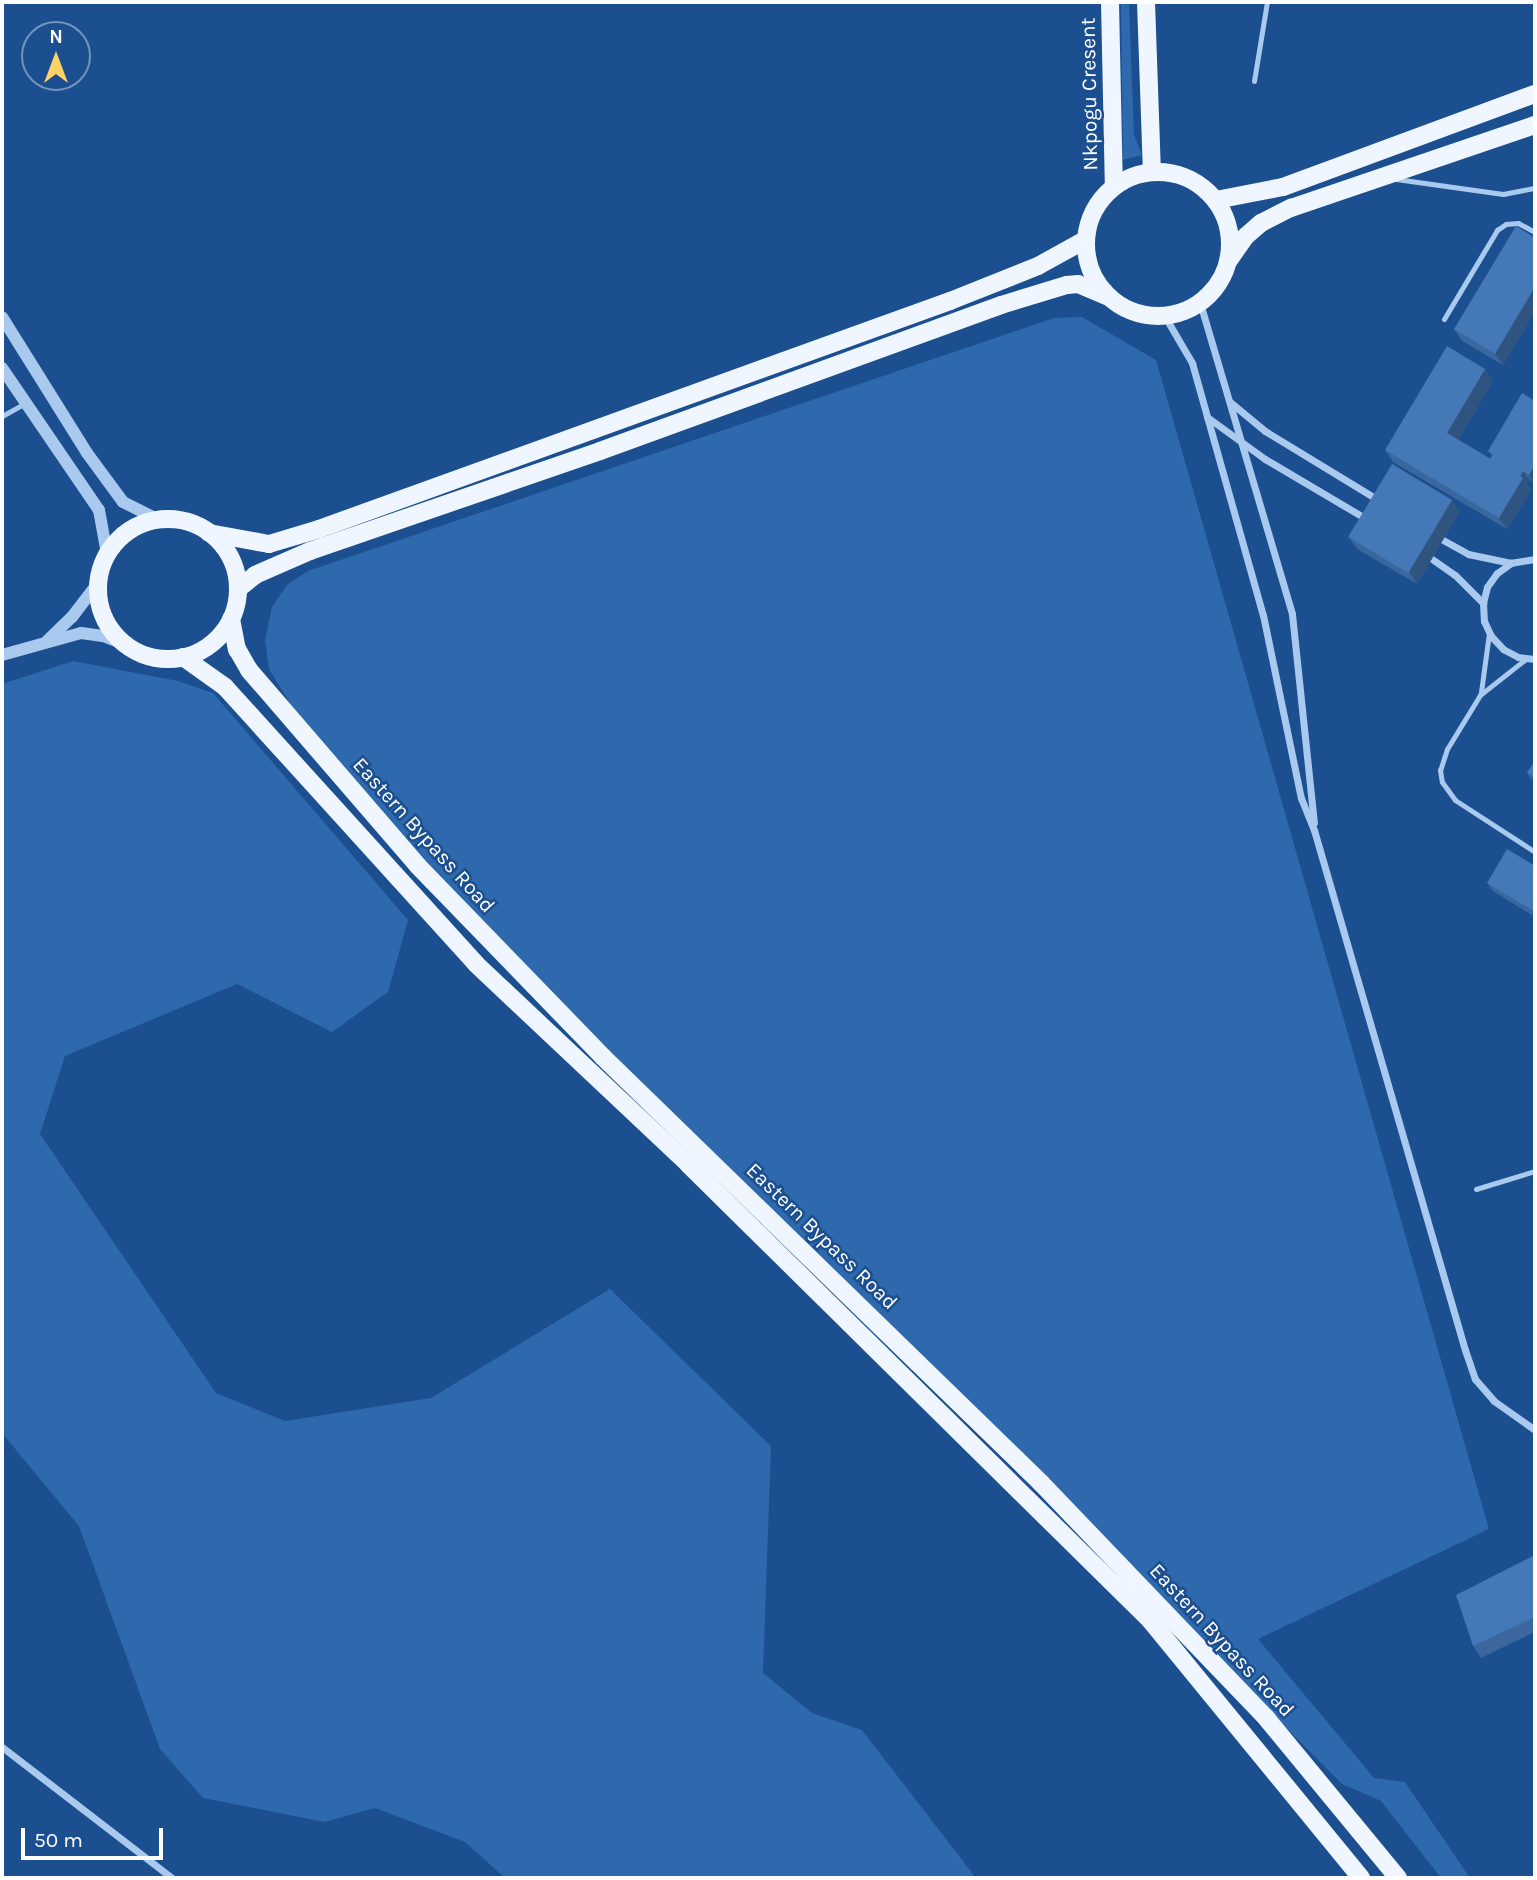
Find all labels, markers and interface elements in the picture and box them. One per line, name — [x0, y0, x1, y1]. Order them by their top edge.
street label: Nkpogu Cresent — [1075, 17, 1103, 171]
north arrow — [21, 21, 91, 91]
text: N — [49, 26, 63, 48]
street label: Eastern Bypass Road — [348, 752, 500, 918]
street label: Eastern Bypass Road — [741, 1157, 903, 1315]
street label: Eastern Bypass Road — [1144, 1558, 1300, 1722]
scale bar — [24, 1814, 166, 1858]
text: 50 m — [34, 1828, 83, 1852]

